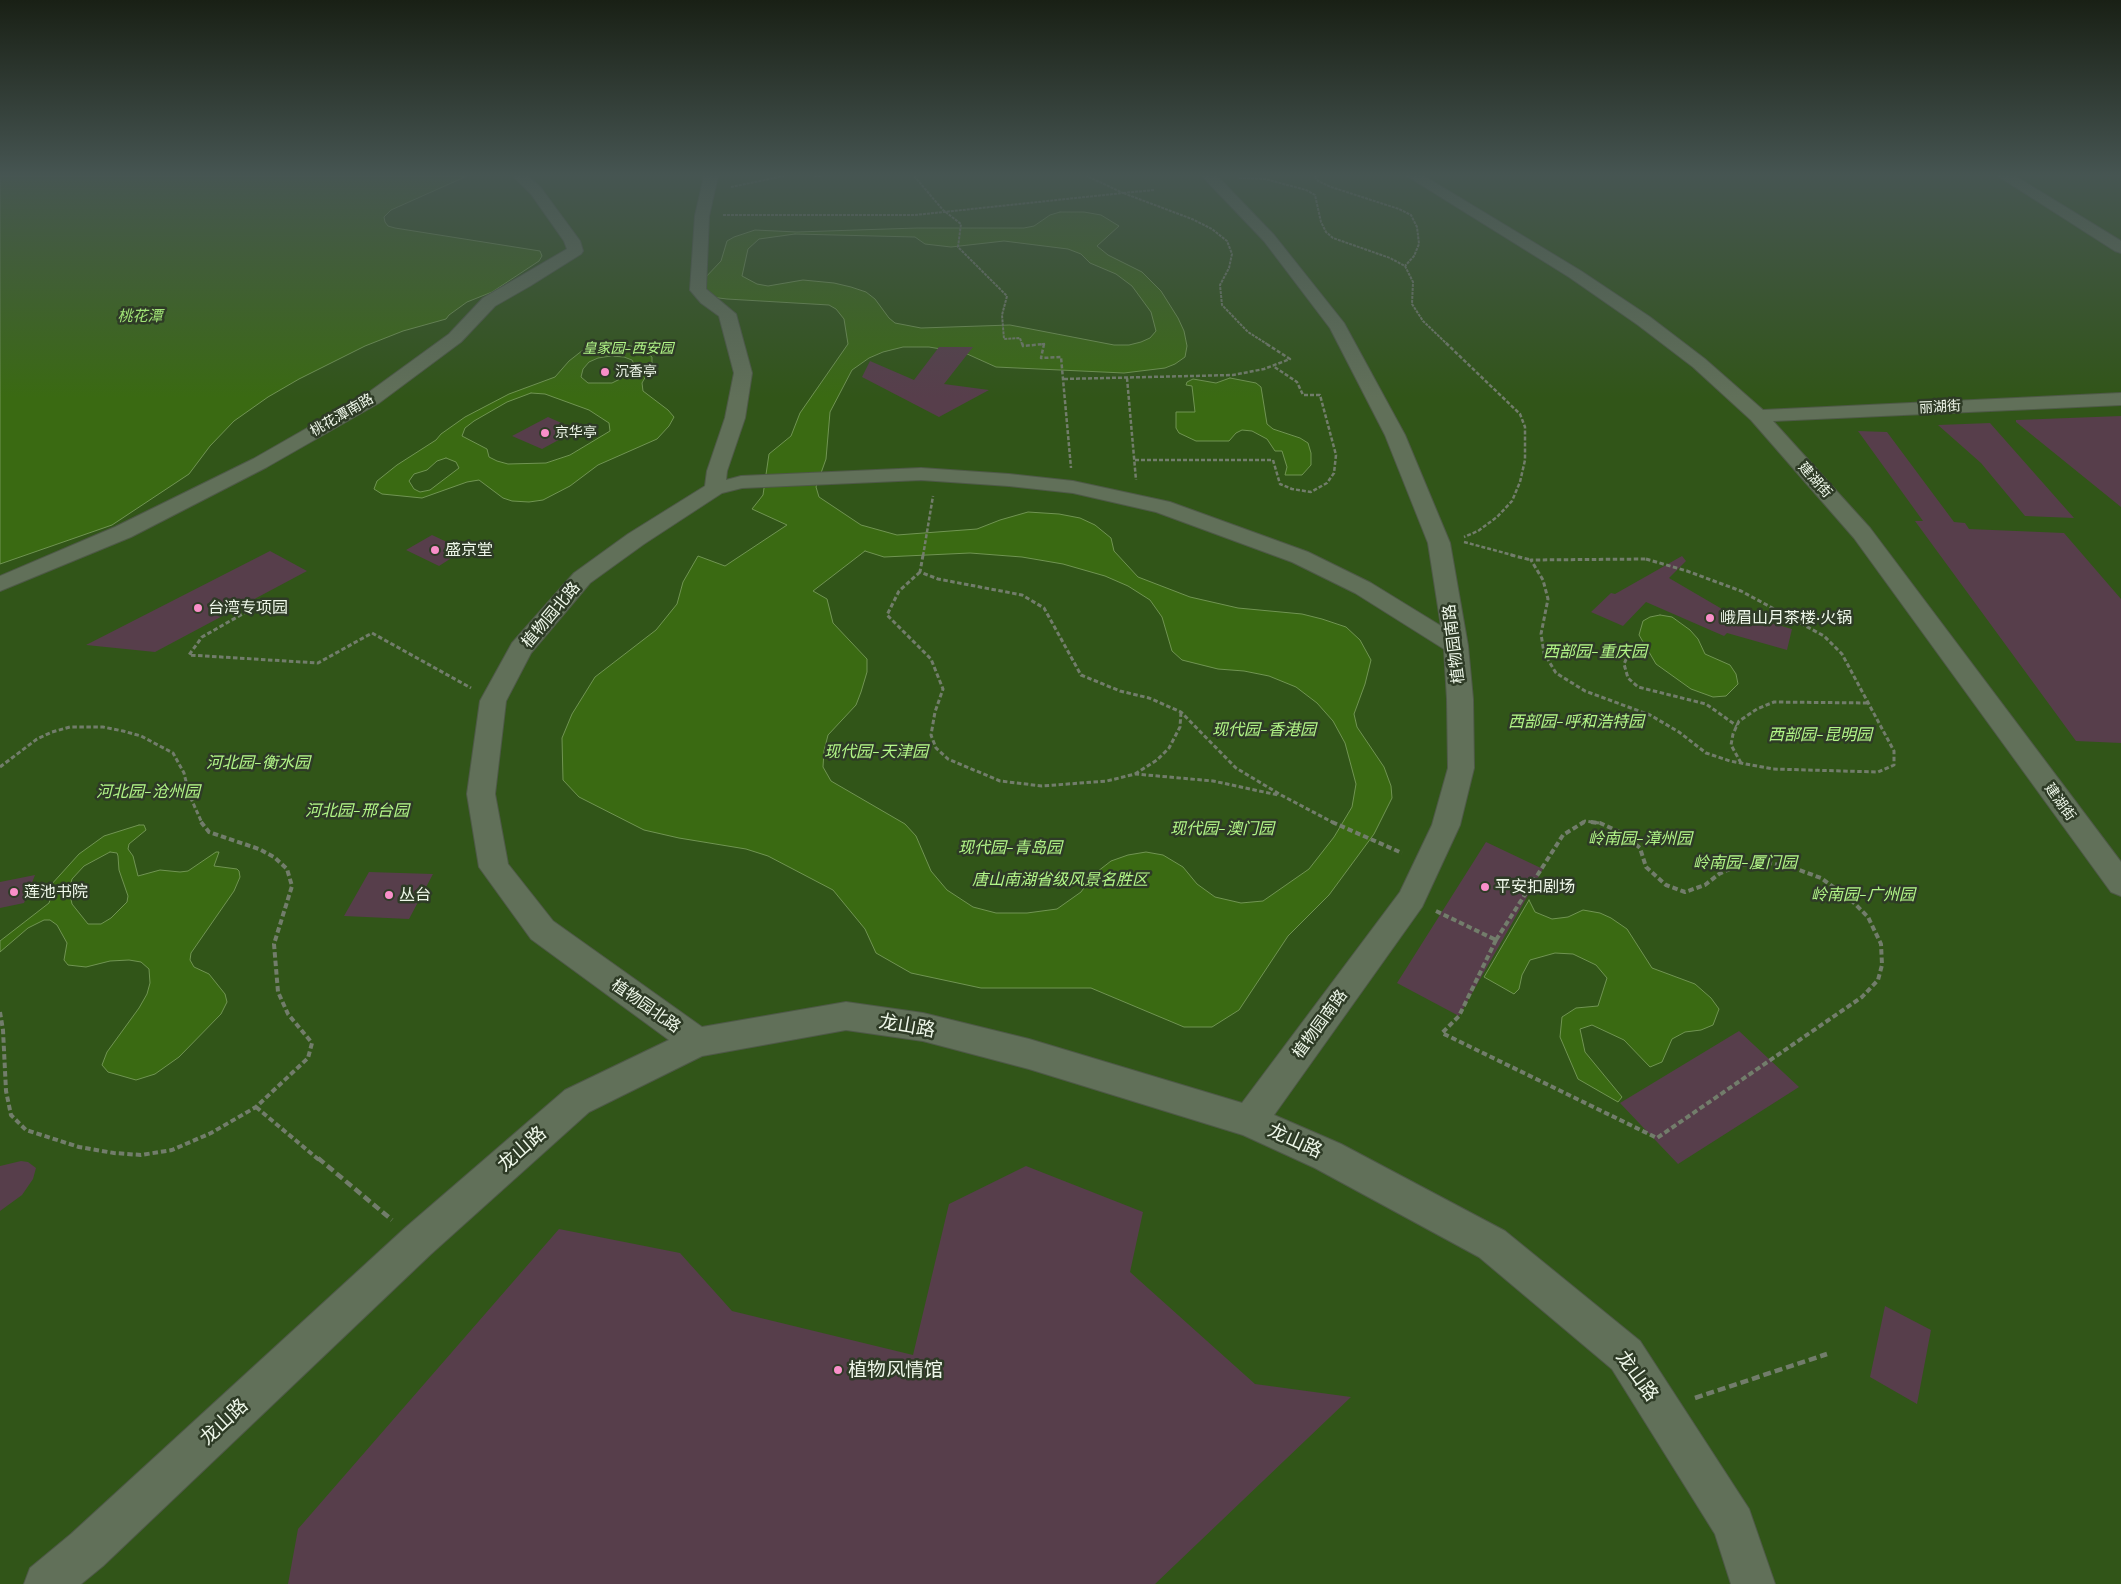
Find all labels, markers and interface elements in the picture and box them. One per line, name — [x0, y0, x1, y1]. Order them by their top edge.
water label: 桃花潭 — [118, 307, 162, 325]
park label: 皇家园-西安园 — [582, 341, 674, 357]
place label: 沉香亭 — [615, 364, 657, 380]
marker: 沉香亭 — [599, 366, 611, 378]
street label: 桃花潭南路 — [307, 390, 377, 440]
street label: 丽湖街 — [1919, 398, 1961, 416]
place label: 京华亭 — [555, 425, 597, 441]
marker: 京华亭 — [539, 427, 551, 439]
street label: 建湖街 — [1795, 459, 1835, 501]
place label: 盛京堂 — [445, 540, 493, 560]
marker: 盛京堂 — [429, 544, 441, 556]
street label: 植物园北路 — [518, 578, 584, 652]
place label: 台湾专项园 — [208, 598, 288, 618]
marker: 台湾专项园 — [192, 602, 204, 614]
street label: 植物园南路 — [1440, 603, 1468, 685]
place label: 峨眉山月茶楼·火锅 — [1720, 608, 1852, 628]
marker: 峨眉山月茶楼·火锅 — [1704, 612, 1716, 624]
park label: 西部园-重庆园 — [1543, 642, 1647, 662]
park label: 西部园-呼和浩特园 — [1508, 712, 1644, 732]
park label: 现代园-香港园 — [1212, 720, 1316, 740]
park label: 西部园-昆明园 — [1768, 725, 1872, 745]
park label: 现代园-天津园 — [824, 742, 928, 762]
park label: 河北园-衡水园 — [206, 753, 310, 773]
street label: 建湖街 — [2041, 780, 2079, 824]
park label: 河北园-沧州园 — [96, 782, 200, 802]
park label: 河北园-邢台园 — [305, 801, 409, 821]
park label: 现代园-澳门园 — [1170, 819, 1274, 839]
park label: 岭南园-漳州园 — [1588, 829, 1692, 849]
park label: 现代园-青岛园 — [958, 838, 1062, 858]
park label: 岭南园-厦门园 — [1693, 853, 1797, 873]
park label: 唐山南湖省级风景名胜区 — [972, 870, 1148, 890]
place label: 平安扣剧场 — [1495, 877, 1575, 897]
marker: 平安扣剧场 — [1479, 881, 1491, 893]
place label: 莲池书院 — [24, 882, 88, 902]
place label: 丛台 — [399, 885, 431, 905]
park label: 岭南园-广州园 — [1811, 885, 1915, 905]
marker: 莲池书院 — [8, 886, 20, 898]
marker: 丛台 — [383, 889, 395, 901]
street label: 植物园北路 — [608, 975, 684, 1037]
street label: 植物园南路 — [1289, 986, 1351, 1062]
street label: 龙山路 — [877, 1010, 937, 1042]
street label: 龙山路 — [1264, 1119, 1326, 1163]
street label: 龙山路 — [493, 1122, 551, 1176]
street label: 龙山路 — [1611, 1346, 1663, 1406]
place label: 植物风情馆 — [848, 1359, 943, 1381]
marker: 植物风情馆 — [832, 1364, 844, 1376]
street label: 龙山路 — [195, 1394, 253, 1450]

